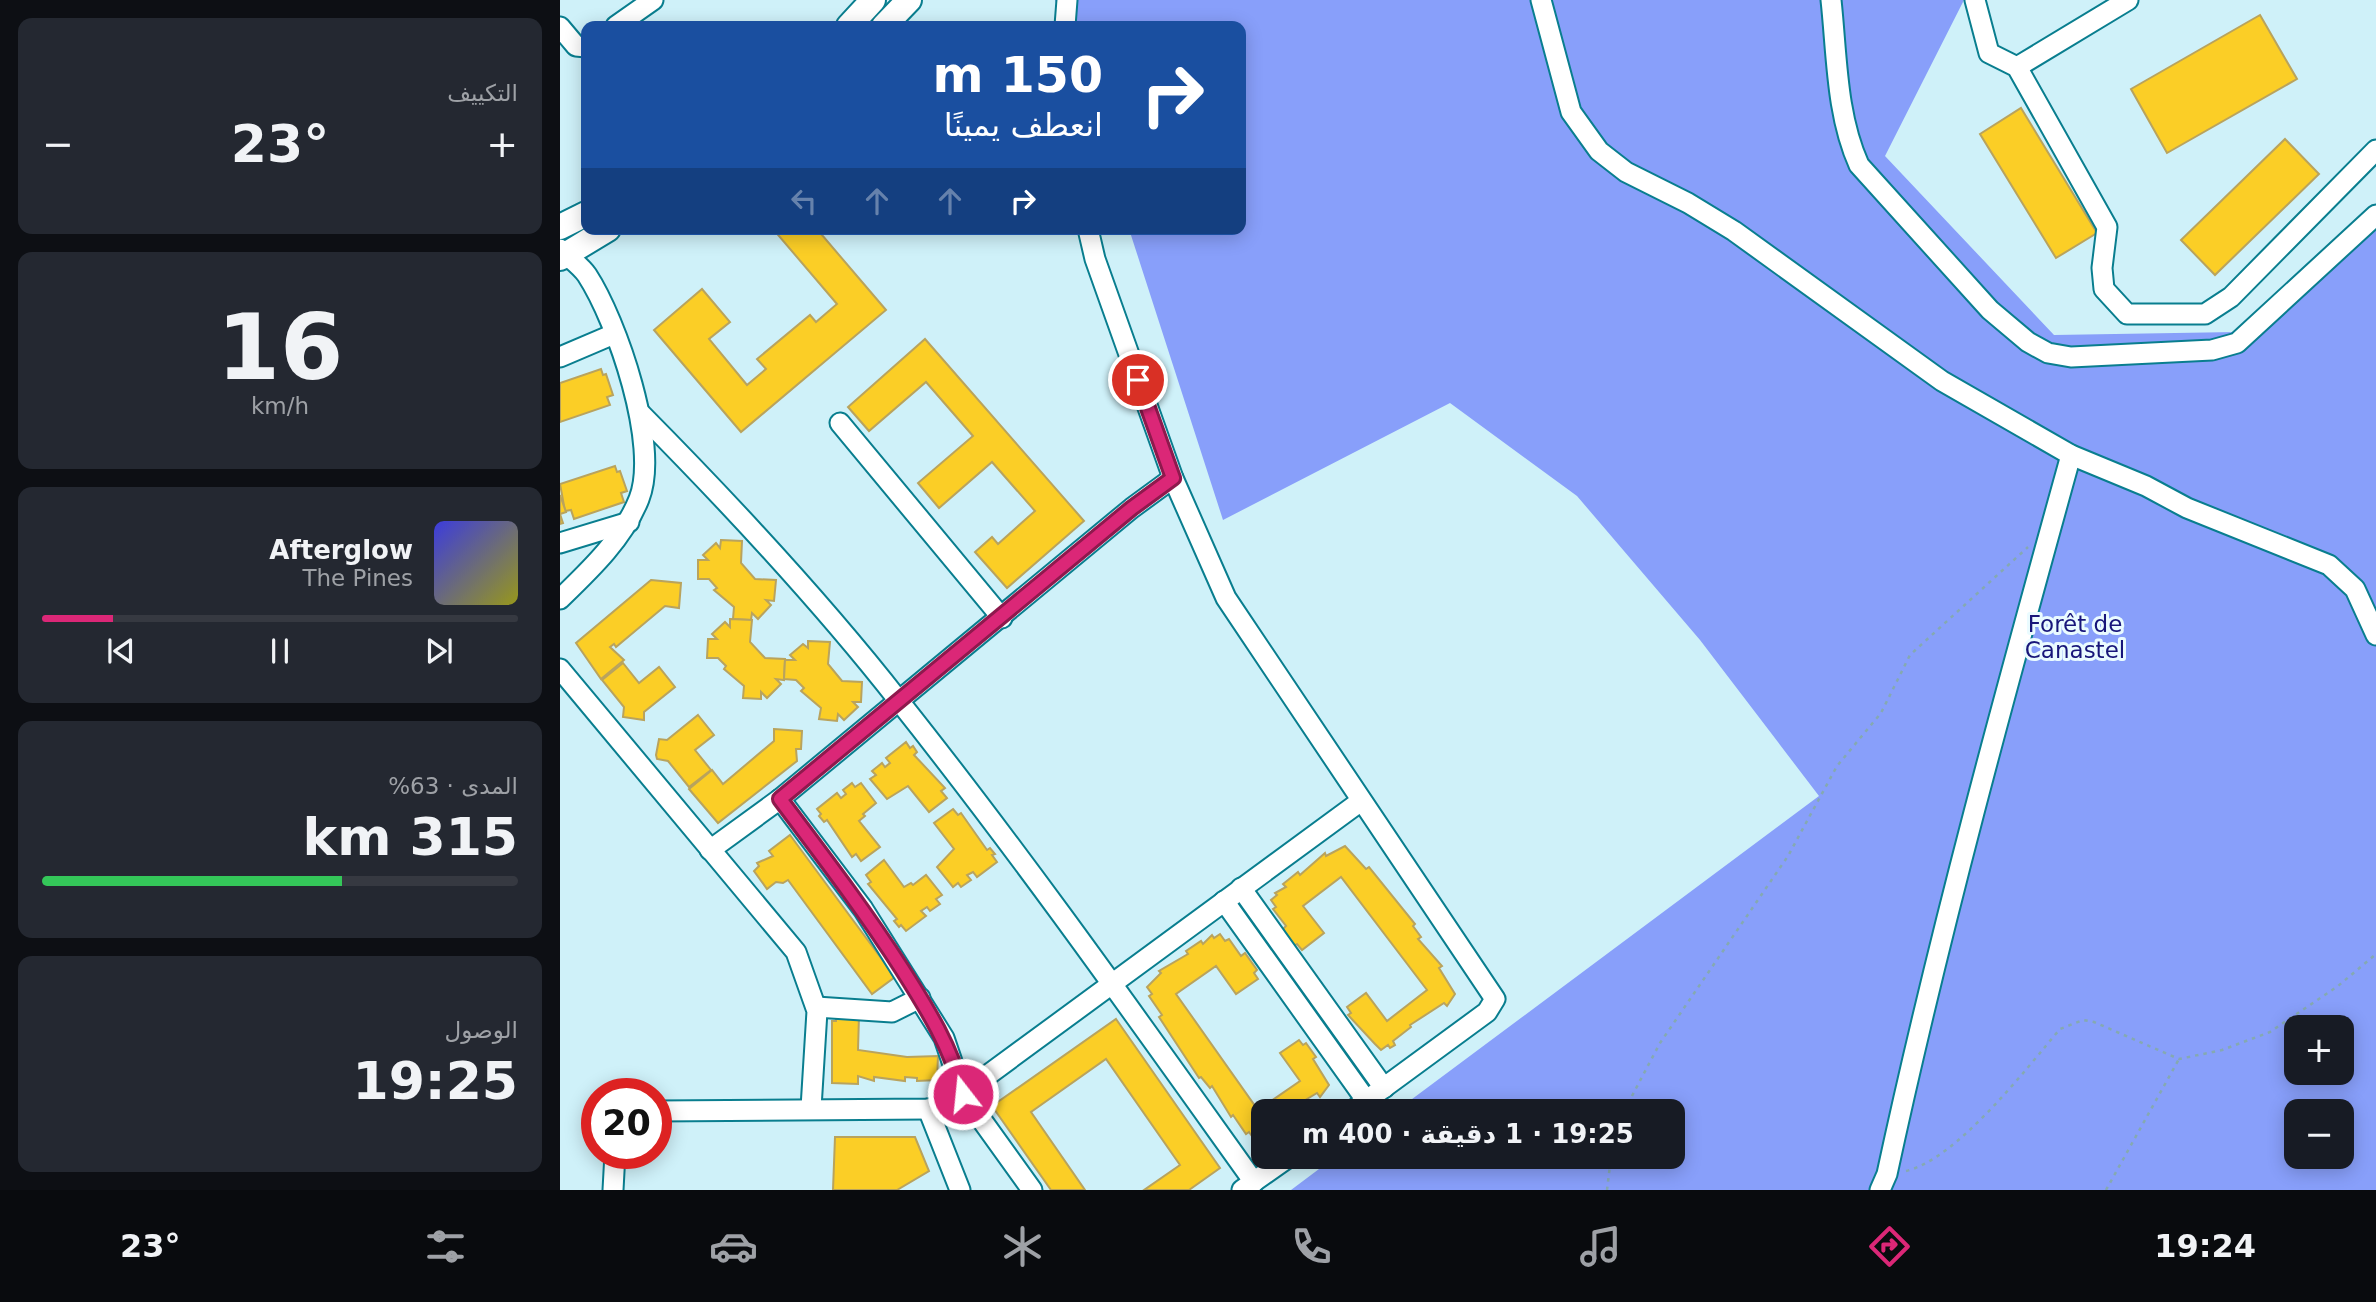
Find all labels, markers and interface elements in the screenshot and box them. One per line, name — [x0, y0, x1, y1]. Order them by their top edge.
text: 150 m — [933, 47, 1103, 104]
icon: right — [1127, 49, 1218, 140]
text: التكييف — [447, 80, 518, 106]
text: انعطف يمينًا — [944, 106, 1103, 144]
text: 23° — [231, 114, 329, 174]
text: − — [42, 122, 74, 166]
text: + — [486, 122, 518, 166]
icon: left — [785, 182, 823, 220]
icon: ahead — [858, 182, 896, 220]
icon: ahead — [931, 182, 969, 220]
icon: right — [1004, 182, 1042, 220]
text: 16 — [217, 295, 343, 400]
pin — [1108, 350, 1168, 410]
icon: arrive — [1119, 361, 1157, 399]
text: km/h — [251, 393, 309, 419]
text: Afterglow — [269, 535, 413, 565]
text: The Pines — [302, 565, 413, 591]
park label: Forêt de Canastel — [2025, 611, 2125, 663]
icon: previous — [102, 632, 140, 670]
icon: pause — [261, 632, 299, 670]
icon: next — [420, 632, 458, 670]
text: المدى · 63% — [388, 773, 518, 799]
text: 315 km — [303, 807, 518, 867]
map controls — [2284, 1015, 2354, 1169]
button: + — [2284, 1015, 2354, 1085]
text: الوصول — [445, 1017, 518, 1043]
text: 19:25 — [352, 1051, 518, 1111]
position arrow — [926, 1057, 1000, 1131]
speed limit sign: 20 — [581, 1078, 672, 1169]
button: − — [2284, 1099, 2354, 1169]
text: 19:25 · 1 دقيقة · 400 m — [1302, 1119, 1634, 1149]
icon: filters — [421, 1222, 470, 1271]
icon: car — [709, 1222, 758, 1271]
icon: climate — [998, 1222, 1047, 1271]
icon: phone — [1287, 1222, 1336, 1271]
icon: music — [1576, 1222, 1625, 1271]
icon: directions — [1865, 1222, 1914, 1271]
text: 23° — [120, 1227, 181, 1265]
text: 19:24 — [2154, 1227, 2256, 1265]

